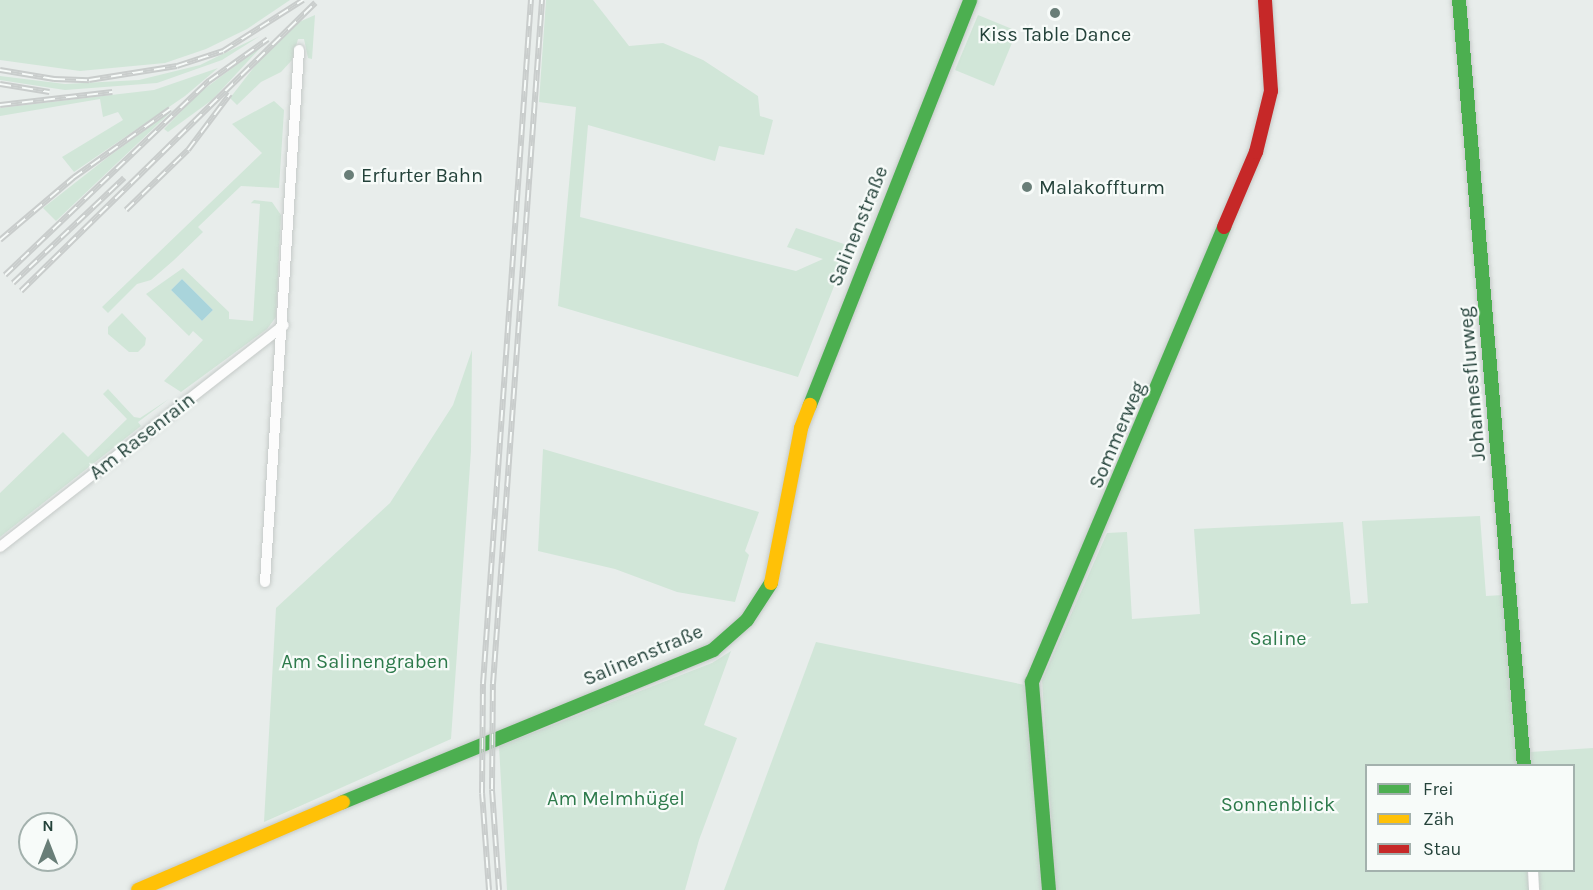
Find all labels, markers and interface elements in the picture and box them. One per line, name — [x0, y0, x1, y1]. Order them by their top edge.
marker: Kiss Table Dance — [1048, 6, 1062, 20]
place label: Kiss Table Dance — [979, 22, 1131, 46]
street label: Salinenstraße — [823, 162, 893, 290]
place label: Erfurter Bahn — [361, 163, 483, 187]
marker: Erfurter Bahn — [342, 168, 356, 182]
place label: Malakoffturm — [1039, 175, 1165, 199]
marker: Malakoffturm — [1020, 180, 1034, 194]
street label: Johannesflurweg — [1453, 306, 1491, 462]
street label: Sommerweg — [1084, 378, 1150, 492]
street label: Am Rasenrain — [84, 387, 200, 485]
street label: Salinenstraße — [579, 619, 707, 691]
park label: Saline — [1250, 626, 1306, 650]
park label: Am Salinengraben — [281, 649, 449, 673]
legend — [1365, 764, 1575, 872]
text: Frei — [1423, 778, 1454, 800]
park label: Am Melmhügel — [547, 786, 685, 810]
park label: Sonnenblick — [1221, 792, 1335, 816]
text: Zäh — [1423, 808, 1454, 830]
north arrow — [18, 812, 78, 872]
text: N — [42, 816, 54, 835]
text: Stau — [1423, 838, 1461, 860]

